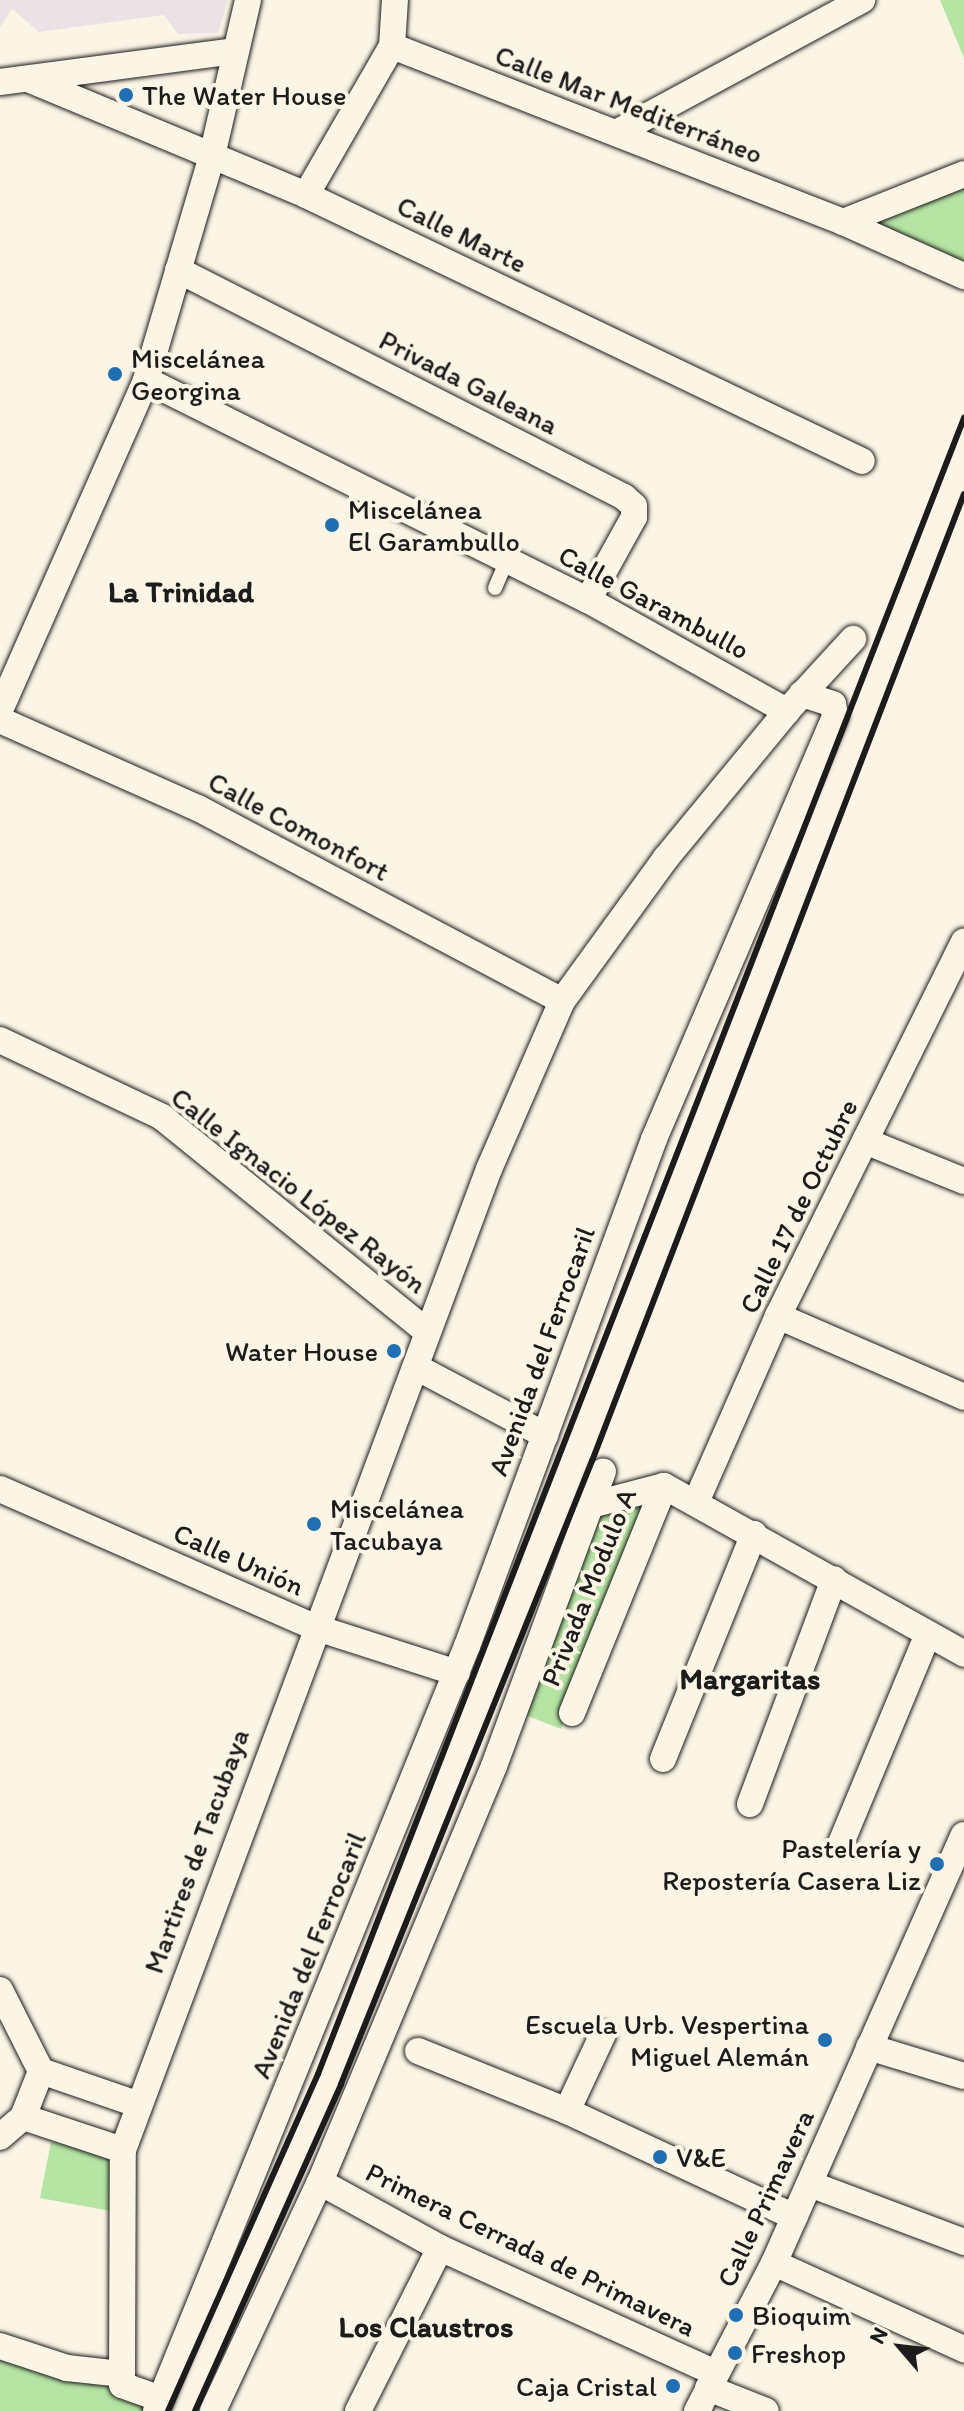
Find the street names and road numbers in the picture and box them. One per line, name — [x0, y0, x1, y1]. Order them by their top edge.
street label: Calle Mar Mediterráneo — [491, 38, 767, 170]
street label: Calle Marte — [392, 188, 532, 280]
street label: Privada Galeana — [374, 322, 564, 442]
street label: Calle Garambullo — [554, 538, 754, 666]
street label: Calle Comonfort — [203, 764, 395, 888]
street label: Calle Ignacio López Rayón — [166, 1081, 432, 1299]
street label: Calle 17 de Octubre — [732, 1093, 864, 1319]
street label: Avenida del Ferrocaril — [480, 1222, 602, 1480]
street label: Privada Modulo A — [533, 1483, 643, 1691]
street label: Calle Unión — [169, 1515, 309, 1603]
street label: Martires de Tacubaya — [136, 1725, 256, 1977]
street label: Avenida del Ferrocaril — [243, 1827, 373, 2083]
street label: Calle Primavera — [709, 2104, 821, 2292]
street label: Primera Cerrada de Primavera — [361, 2154, 701, 2344]

